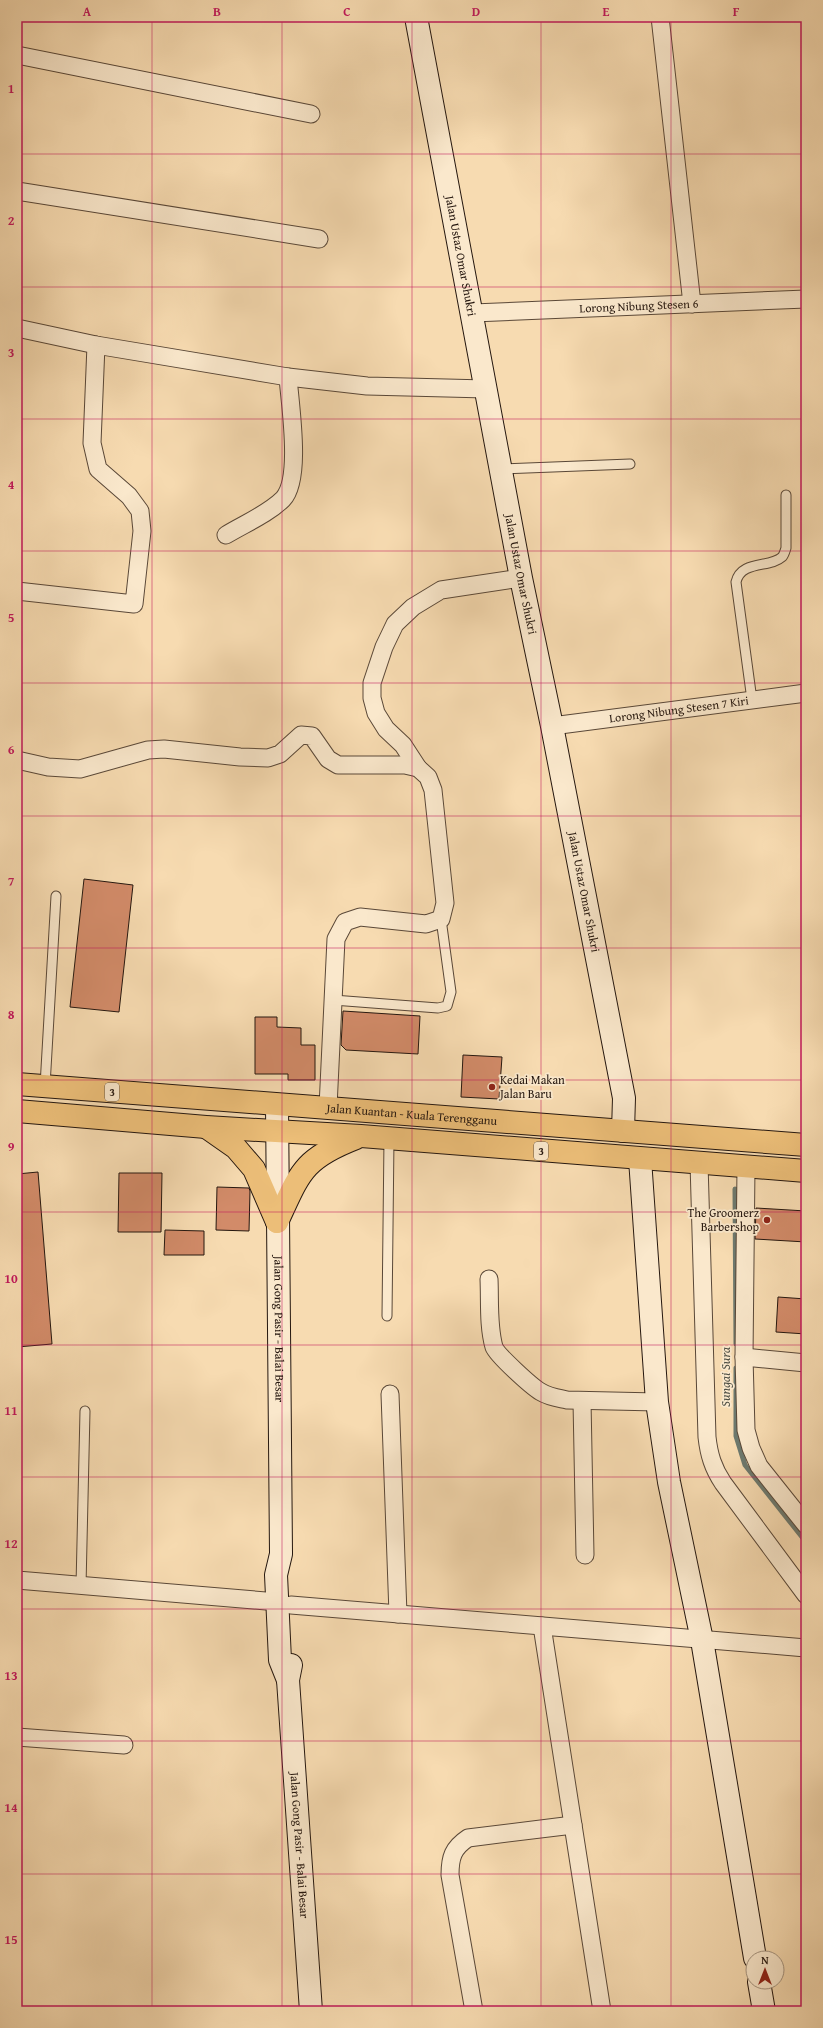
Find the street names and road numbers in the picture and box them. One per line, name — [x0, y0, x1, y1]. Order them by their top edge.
street label: Jalan Ustaz Omar Shukri — [441, 192, 481, 318]
street label: Lorong Nibung Stesen 6 — [579, 295, 699, 317]
street label: Jalan Ustaz Omar Shukri — [501, 511, 542, 636]
street label: Lorong Nibung Stesen 7 Kiri — [608, 691, 750, 726]
street label: Jalan Ustaz Omar Shukri — [564, 828, 605, 954]
road number: 3 — [105, 1083, 119, 1101]
street label: Jalan Kuantan - Kuala Terengganu — [324, 1099, 498, 1129]
road number: 3 — [534, 1142, 548, 1160]
street label: Jalan Gong Pasir - Balai Besar — [270, 1254, 289, 1402]
street label: Jalan Gong Pasir - Balai Besar — [286, 1770, 314, 1919]

